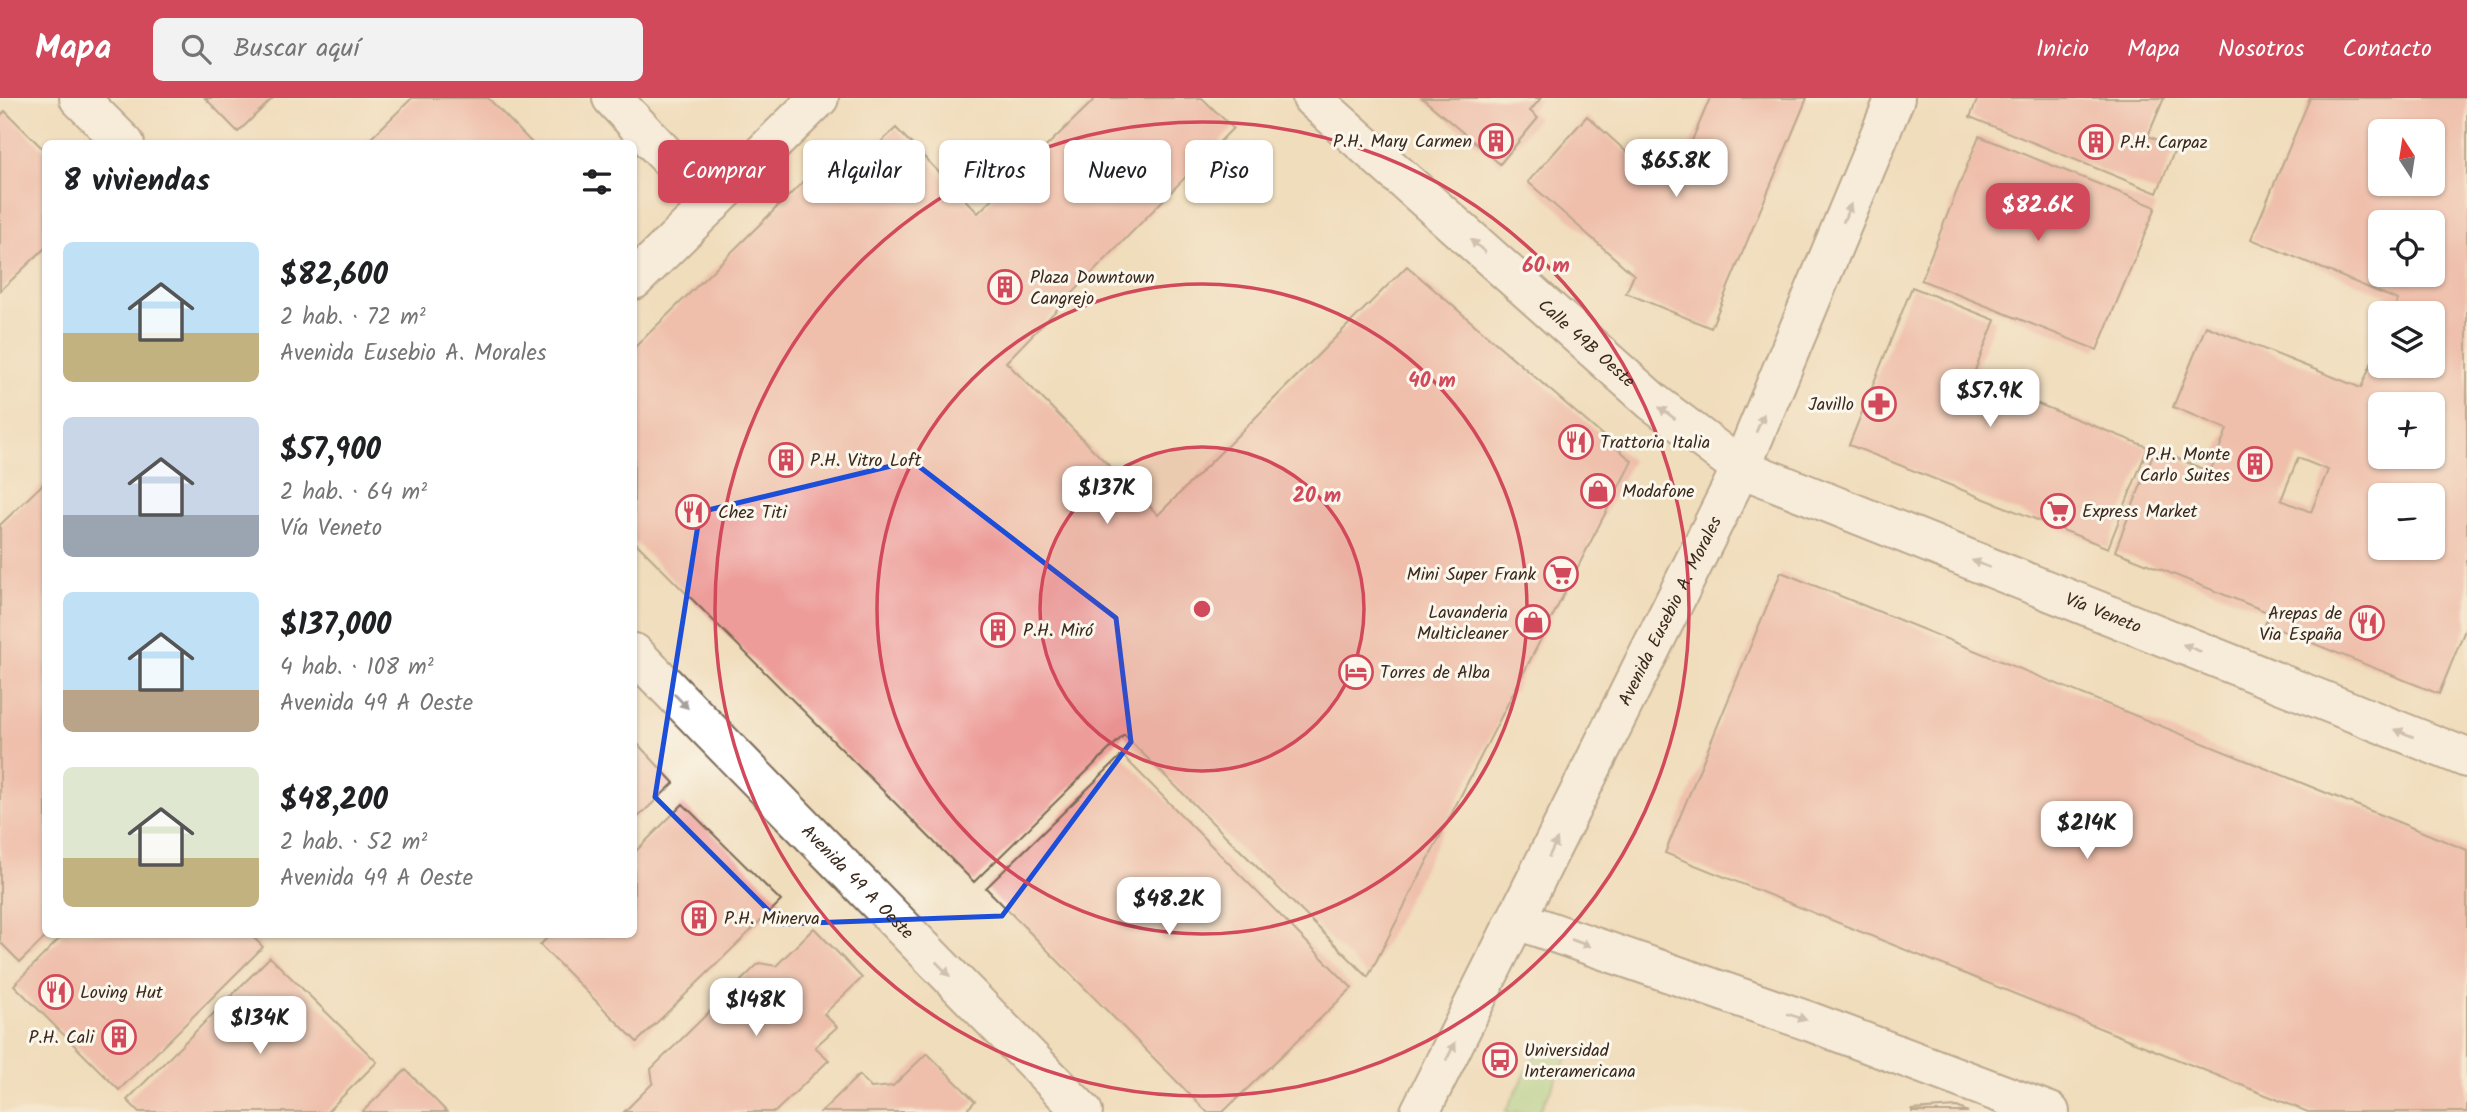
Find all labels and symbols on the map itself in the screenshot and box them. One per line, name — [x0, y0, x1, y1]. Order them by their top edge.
north arrow — [2368, 119, 2445, 196]
building icon: P.H. Mary Carmen — [1477, 122, 1515, 160]
building icon: P.H. Carpaz — [2077, 123, 2115, 161]
place label: P.H. Mary Carmen — [1333, 128, 1472, 157]
place label: P.H. Carpaz — [2120, 129, 2208, 158]
pin: $65.8K — [1619, 140, 1733, 199]
pin: $82.6K — [1981, 184, 2095, 243]
one-way arrow — [1841, 203, 1853, 223]
one-way arrow — [1469, 238, 1487, 254]
text: 60 m — [1522, 250, 1570, 283]
place label: Plaza Downtown Cangrejo — [1030, 264, 1155, 314]
building icon: Plaza Downtown Cangrejo — [986, 268, 1024, 306]
street label: Calle 49B Oeste — [1530, 292, 1641, 396]
text: 40 m — [1408, 365, 1456, 398]
pin: $57.9K — [1933, 370, 2047, 429]
pharmacy icon: Javillo — [1860, 385, 1898, 423]
place label: Javillo — [1808, 391, 1854, 420]
one-way arrow — [1658, 406, 1676, 420]
one-way arrow — [1754, 413, 1765, 434]
restaurant icon: Trattoria Italia — [1557, 423, 1595, 461]
place label: Trattoria Italia — [1600, 429, 1710, 458]
building icon: P.H. Vitro Loft — [767, 441, 805, 479]
place label: P.H. Monte Carlo Suites — [2140, 441, 2230, 491]
building icon: P.H. Monte Carlo Suites — [2236, 445, 2274, 483]
place label: P.H. Vitro Loft — [810, 447, 922, 476]
pin: $137K — [1058, 466, 1156, 526]
shop icon: Modafone — [1579, 472, 1617, 510]
place label: Modafone — [1622, 478, 1694, 507]
text: 20 m — [1293, 480, 1341, 513]
supermarket icon: Express Market — [2039, 492, 2077, 530]
restaurant icon: Chez Titi — [674, 493, 712, 531]
place label: Express Market — [2082, 498, 2199, 527]
place label: Chez Titi — [718, 499, 788, 528]
street label: Avenida Eusebio A. Morales — [1612, 511, 1731, 711]
supermarket icon: Mini Super Frank — [1542, 555, 1580, 593]
one-way arrow — [1971, 558, 1992, 569]
place label: Mini Super Frank — [1406, 561, 1537, 590]
street label: Vía Veneto — [2060, 586, 2145, 642]
centre of rings — [1190, 597, 1214, 621]
place label: Lavanderia Multicleaner — [1417, 599, 1509, 649]
place label: Arepas de Via España — [2259, 600, 2342, 650]
shop icon: Lavanderia Multicleaner — [1514, 603, 1552, 641]
restaurant icon: Arepas de Via España — [2348, 604, 2386, 642]
building icon: P.H. Miró — [979, 611, 1017, 649]
place label: P.H. Miró — [1023, 617, 1094, 646]
one-way arrow — [2182, 643, 2203, 654]
hotel icon: Torres de Alba — [1337, 653, 1375, 691]
place label: Torres de Alba — [1380, 659, 1490, 688]
one-way arrow — [673, 693, 690, 710]
one-way arrow — [2393, 727, 2414, 738]
pin: $214K — [2038, 802, 2136, 861]
street label: Avenida 49 A Oeste — [793, 819, 920, 947]
one-way arrow — [1547, 838, 1558, 858]
pin: $48.2K — [1112, 878, 1226, 937]
building icon: P.H. Minerva — [680, 899, 718, 937]
place label: P.H. Minerva — [724, 905, 820, 934]
one-way arrow — [1571, 938, 1592, 949]
one-way arrow — [935, 960, 951, 977]
restaurant icon: Loving Hut — [37, 973, 75, 1011]
pin: $148K — [707, 978, 805, 1038]
place label: Loving Hut — [80, 979, 164, 1008]
pin: $134K — [211, 996, 309, 1056]
one-way arrow — [1786, 1012, 1807, 1023]
building icon: P.H. Cali — [100, 1018, 138, 1056]
place label: P.H. Cali — [28, 1024, 95, 1053]
place label: Universidad Interamericana — [1524, 1037, 1636, 1087]
one-way arrow — [1445, 1041, 1457, 1061]
bus stop icon: Universidad Interamericana — [1481, 1041, 1519, 1079]

